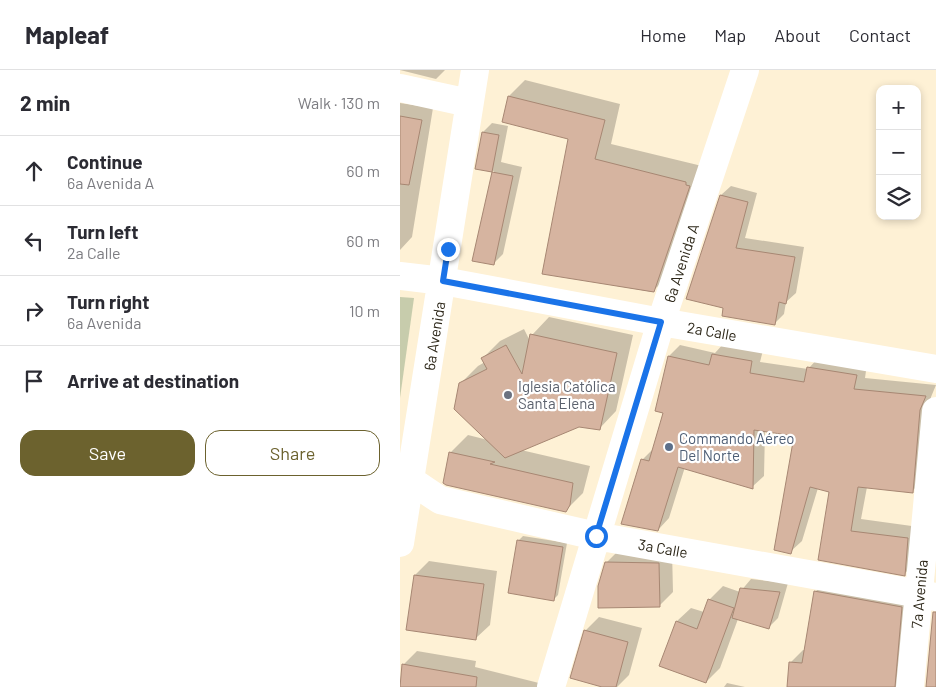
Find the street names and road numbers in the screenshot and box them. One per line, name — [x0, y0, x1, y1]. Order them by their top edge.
street label: 6a Avenida A — [660, 221, 702, 305]
street label: 6a Avenida — [420, 300, 448, 372]
street label: 2a Calle — [686, 318, 738, 344]
street label: 3a Calle — [637, 535, 689, 561]
street label: 7a Avenida — [907, 559, 931, 629]

